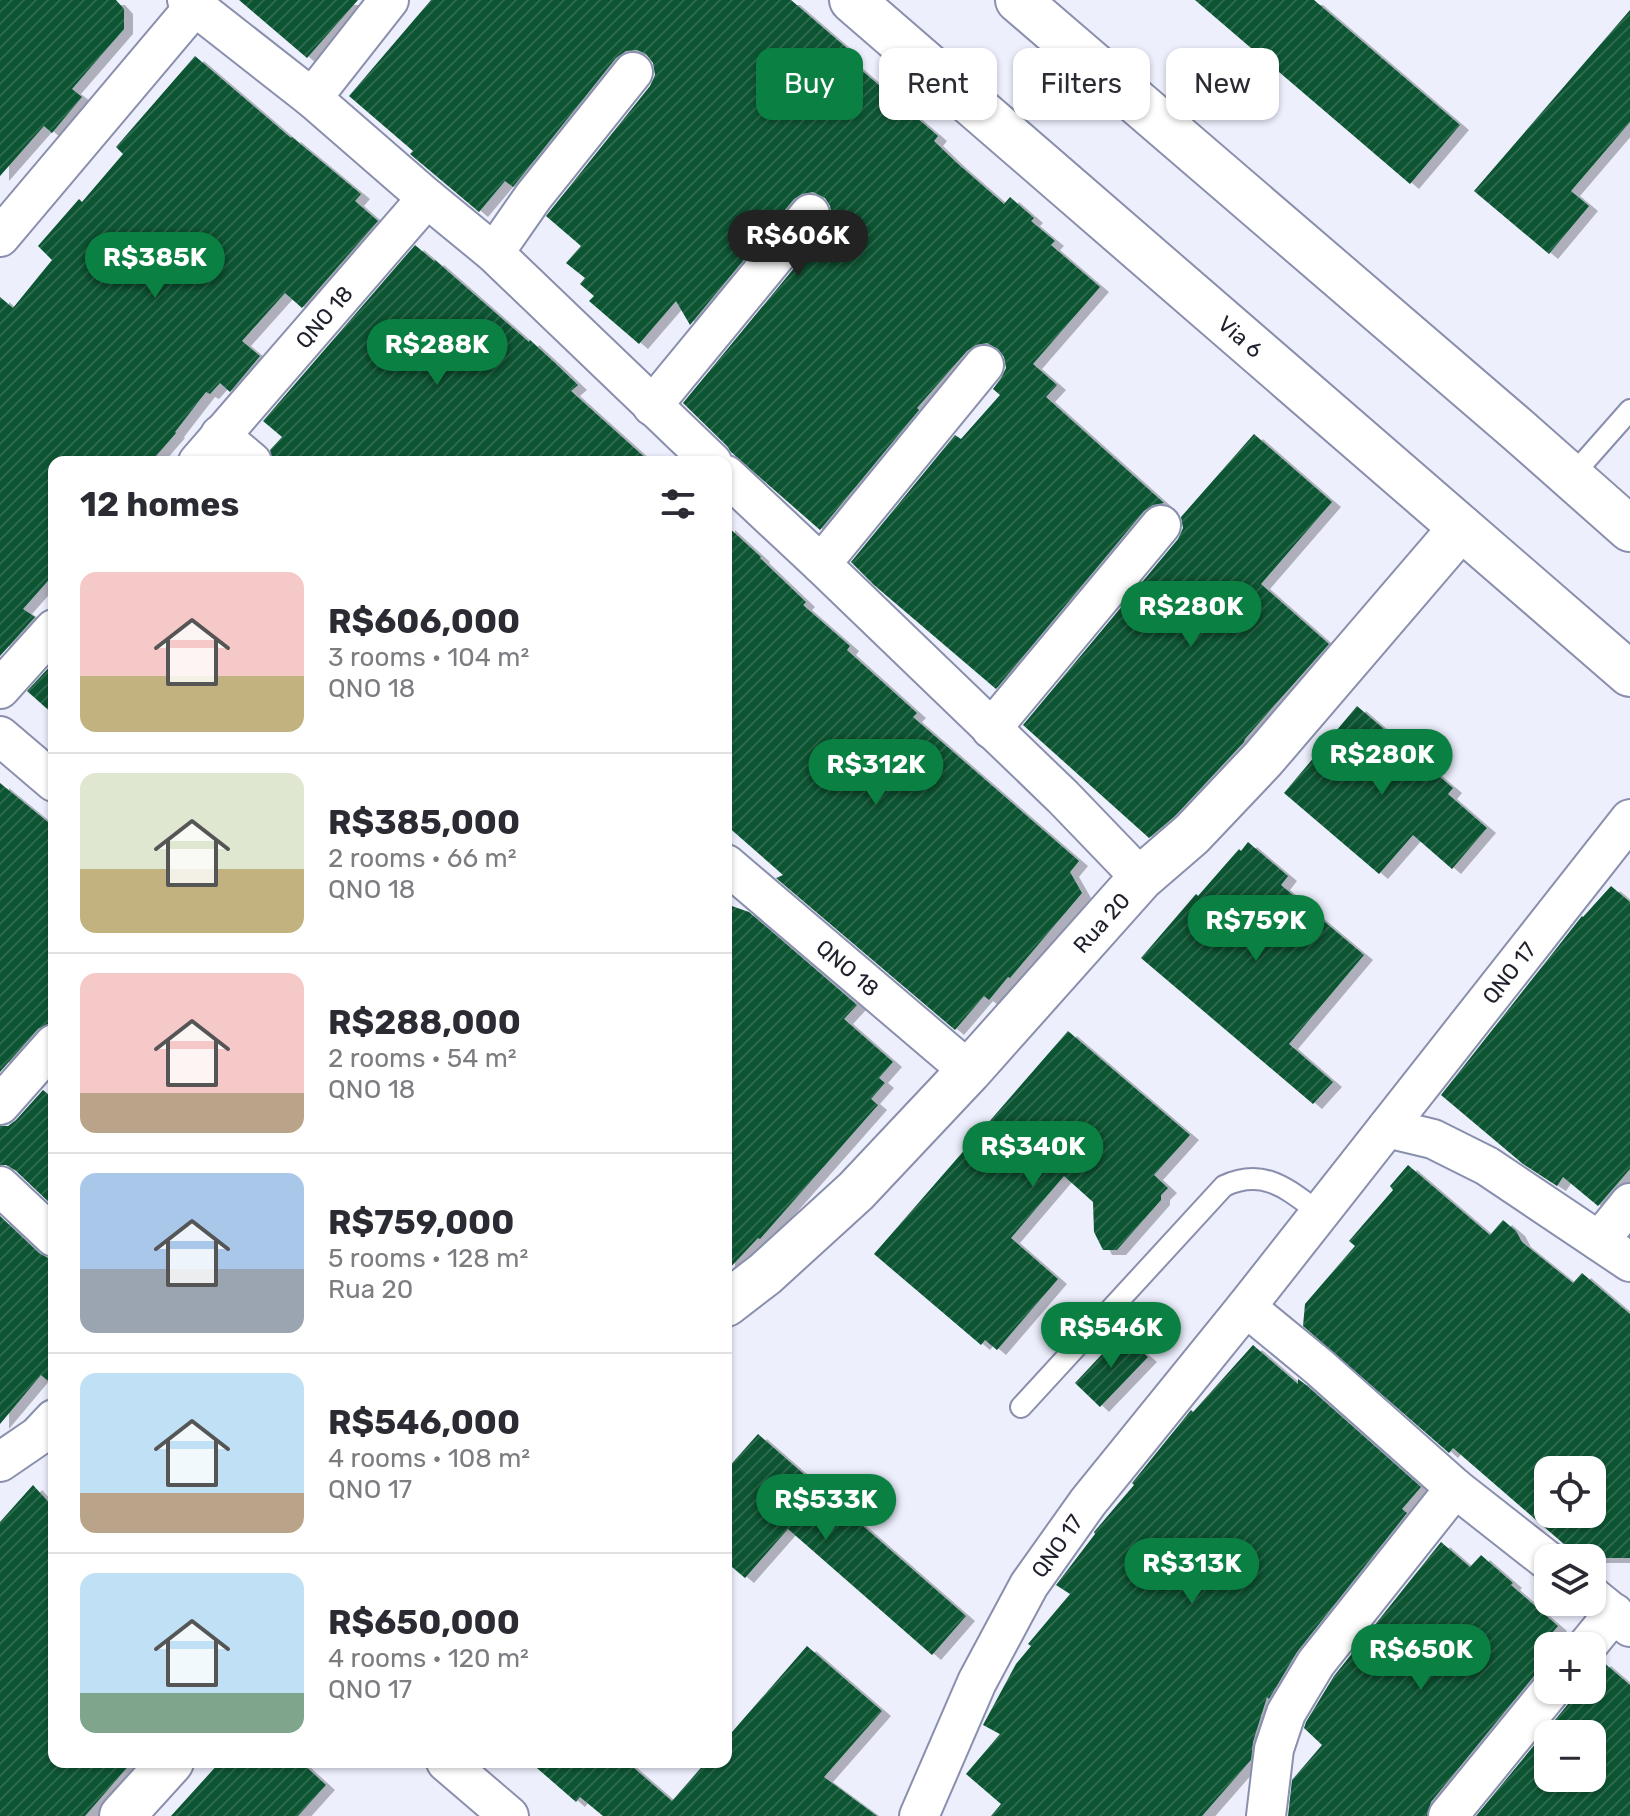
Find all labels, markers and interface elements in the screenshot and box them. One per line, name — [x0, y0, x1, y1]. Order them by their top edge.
chip: Buy — [756, 48, 863, 120]
chip: Rent — [879, 48, 997, 120]
chip: Filters — [1013, 48, 1150, 120]
chip: New — [1166, 48, 1279, 120]
pin: R$606K — [733, 210, 863, 278]
text: R$606K — [746, 220, 850, 251]
pin: R$385K — [90, 232, 220, 300]
text: R$385K — [103, 242, 207, 273]
street label: QNO 18 — [289, 280, 358, 354]
street label: Via 6 — [1213, 310, 1268, 363]
pin: R$288K — [372, 319, 502, 387]
text: R$288K — [385, 329, 489, 360]
icon: filters — [656, 482, 700, 526]
text: 12 homes — [80, 484, 239, 525]
pin: R$280K — [1126, 581, 1256, 649]
text: R$280K — [1139, 591, 1243, 622]
text: R$606,000 — [328, 601, 520, 642]
icon: home — [144, 604, 240, 700]
text: 3 rooms · 104 m² — [328, 642, 529, 673]
text: QNO 18 — [328, 673, 415, 704]
pin: R$280K — [1317, 729, 1447, 797]
pin: R$312K — [811, 739, 941, 807]
text: R$280K — [1330, 739, 1434, 770]
text: R$312K — [826, 749, 926, 780]
text: R$385,000 — [328, 802, 520, 843]
icon: home — [144, 805, 240, 901]
text: 2 rooms · 66 m² — [328, 843, 517, 874]
text: QNO 18 — [328, 874, 415, 905]
street label: Rua 20 — [1067, 887, 1135, 958]
pin: R$759K — [1191, 895, 1321, 963]
text: R$759K — [1206, 905, 1306, 936]
street label: QNO 18 — [811, 934, 885, 1002]
street label: QNO 17 — [1476, 937, 1542, 1009]
text: R$288,000 — [328, 1002, 521, 1043]
icon: home — [144, 1005, 240, 1101]
text: 2 rooms · 54 m² — [328, 1043, 517, 1074]
text: QNO 18 — [328, 1074, 415, 1105]
pin: R$340K — [968, 1121, 1098, 1189]
text: R$340K — [980, 1131, 1086, 1162]
text: R$759,000 — [328, 1202, 514, 1243]
icon: home — [144, 1205, 240, 1301]
text: 5 rooms · 128 m² — [328, 1243, 528, 1274]
text: Rua 20 — [328, 1274, 413, 1305]
pin: R$546K — [1046, 1302, 1176, 1370]
text: R$546K — [1059, 1312, 1163, 1343]
text: R$546,000 — [328, 1402, 520, 1443]
icon: home — [144, 1405, 240, 1501]
text: 4 rooms · 108 m² — [328, 1443, 530, 1474]
map controls — [1534, 1456, 1606, 1792]
button: locate — [1534, 1456, 1606, 1528]
text: QNO 17 — [328, 1474, 412, 1505]
pin: R$533K — [761, 1474, 891, 1542]
text: R$533K — [774, 1484, 878, 1515]
street label: QNO 17 — [1025, 1509, 1088, 1583]
pin: R$313K — [1127, 1538, 1257, 1606]
button: layers — [1534, 1544, 1606, 1616]
text: R$313K — [1142, 1548, 1242, 1579]
text: R$650,000 — [328, 1602, 520, 1643]
icon: home — [144, 1605, 240, 1701]
pin: R$650K — [1356, 1624, 1486, 1692]
button: + — [1534, 1632, 1606, 1704]
text: R$650K — [1369, 1634, 1473, 1665]
text: 4 rooms · 120 m² — [328, 1643, 529, 1674]
text: QNO 17 — [328, 1674, 412, 1705]
button: − — [1534, 1720, 1606, 1792]

